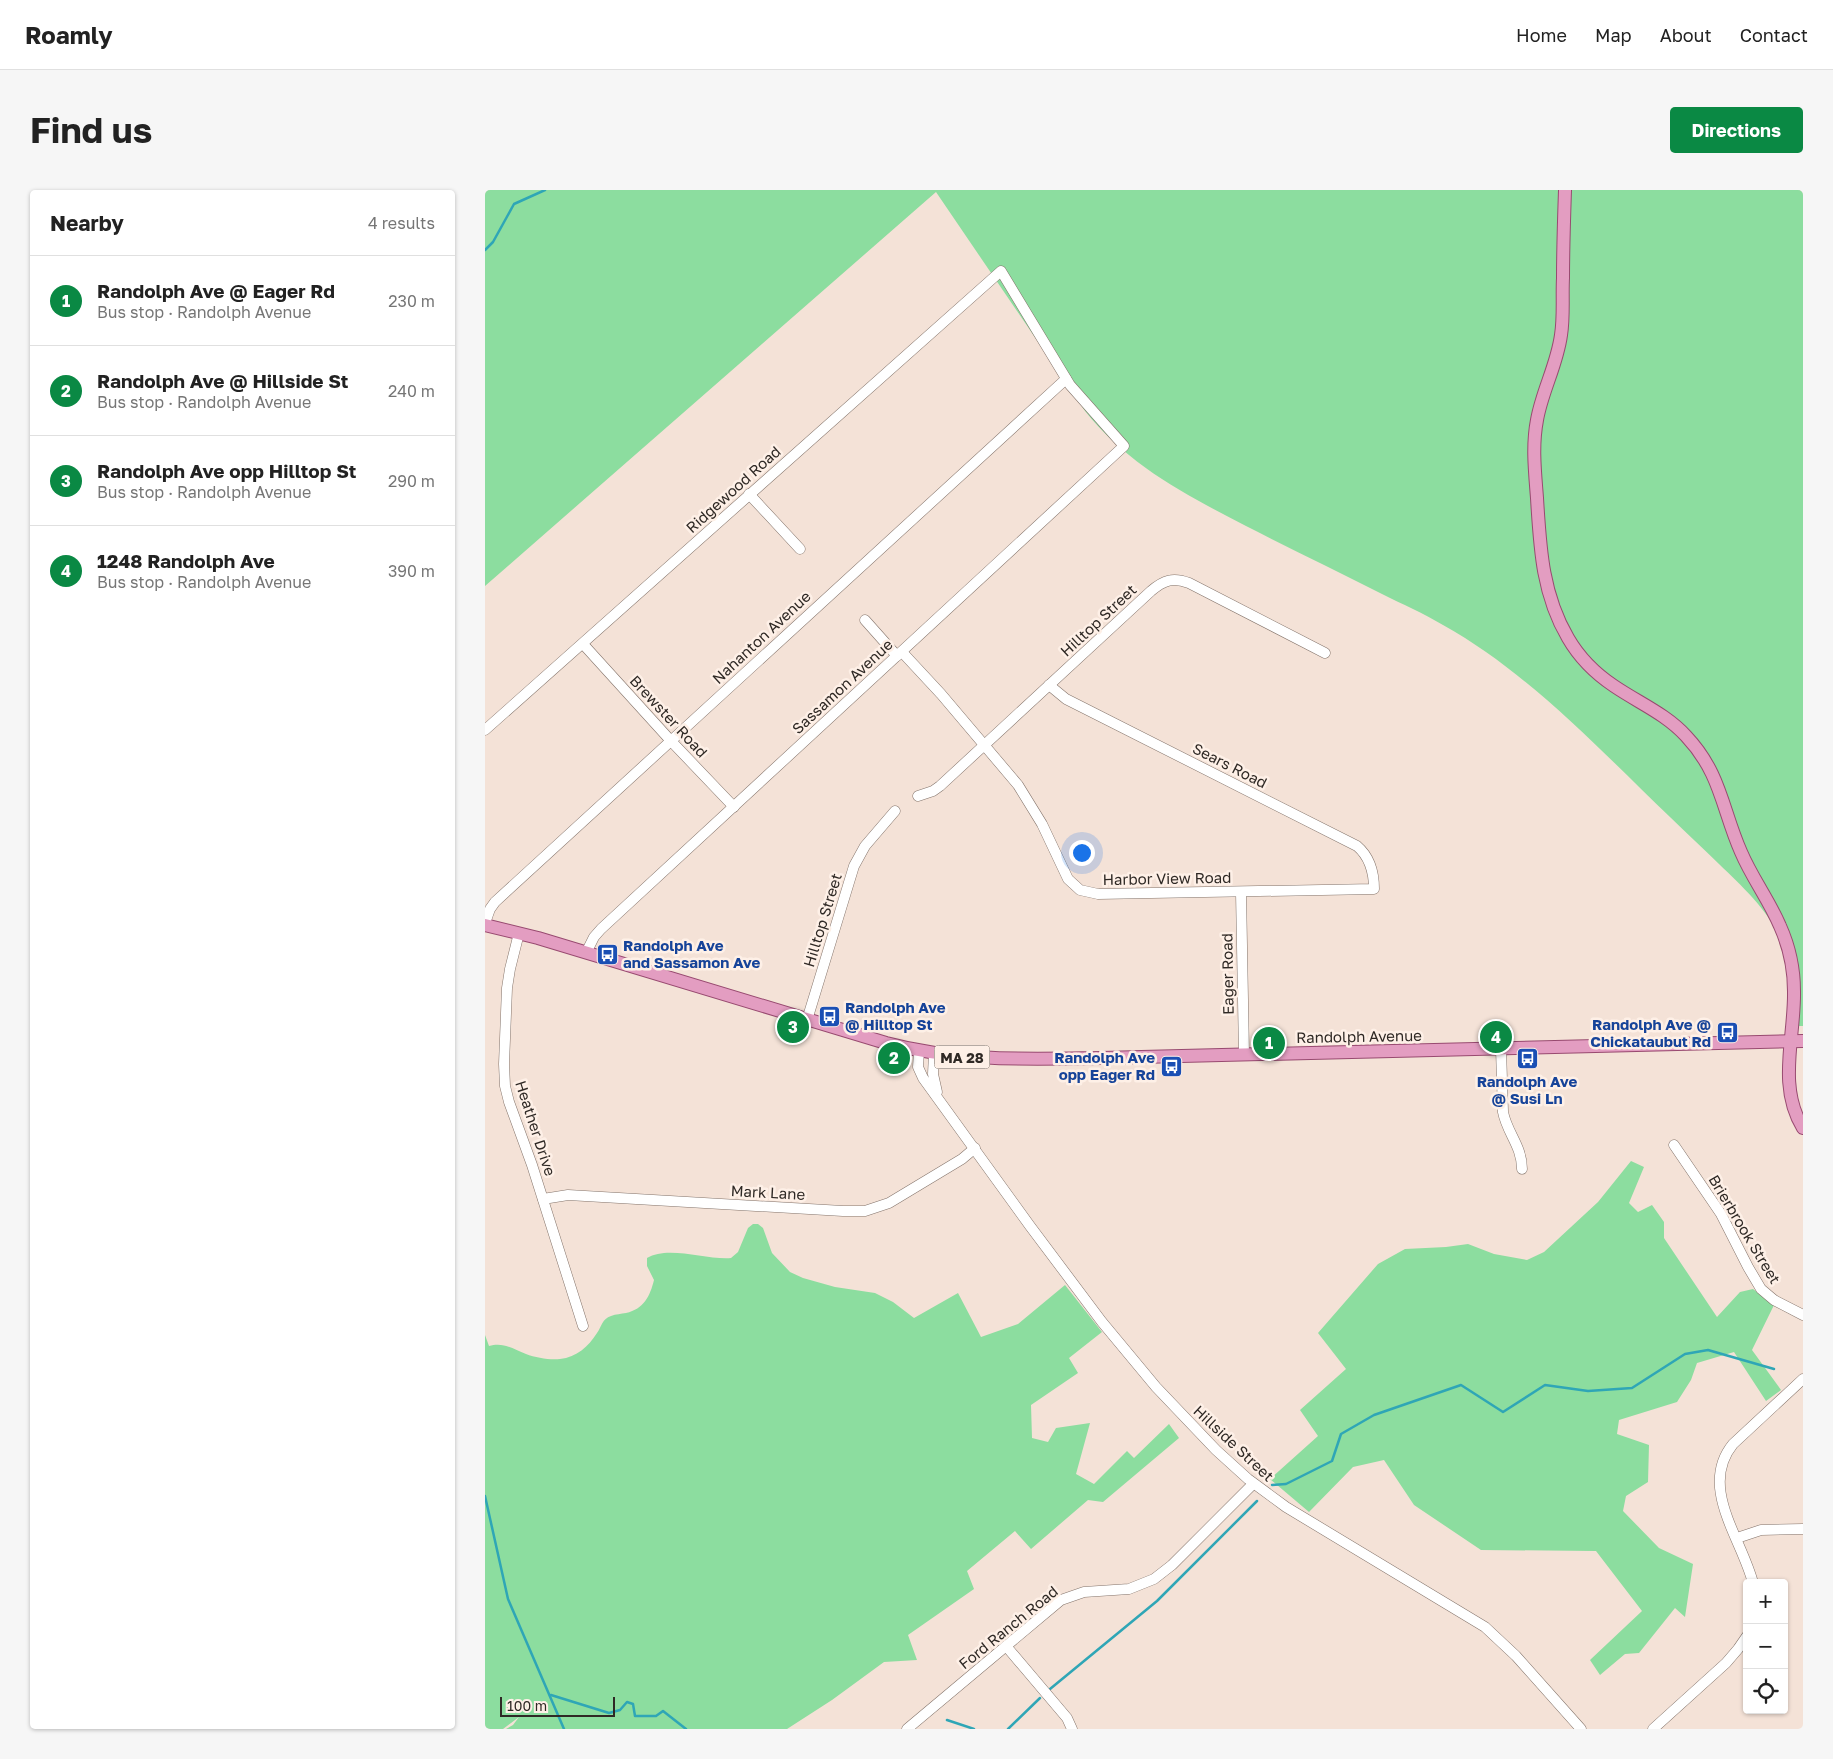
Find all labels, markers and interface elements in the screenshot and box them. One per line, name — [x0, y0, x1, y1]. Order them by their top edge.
text: Roamly — [25, 20, 113, 49]
text: Home — [1516, 24, 1567, 46]
text: Map — [1595, 24, 1632, 46]
text: About — [1660, 24, 1712, 46]
text: Contact — [1740, 24, 1808, 46]
button: Directions — [1670, 107, 1803, 153]
text: Find us — [30, 109, 152, 151]
text: Nearby — [50, 210, 124, 236]
text: 4 results — [368, 213, 435, 233]
text: Randolph Ave @ Eager Rd — [97, 279, 335, 302]
text: 1 — [62, 291, 70, 311]
text: 230 m — [388, 291, 435, 311]
text: Bus stop · Randolph Avenue — [97, 302, 311, 322]
text: Randolph Ave @ Hillside St — [97, 369, 348, 392]
text: 2 — [61, 381, 71, 401]
text: 240 m — [388, 381, 435, 401]
text: Bus stop · Randolph Avenue — [97, 392, 311, 412]
street label: Ridgewood Road — [682, 442, 784, 536]
text: Randolph Ave opp Hilltop St — [97, 459, 356, 482]
text: 3 — [61, 471, 71, 491]
text: 290 m — [388, 471, 435, 491]
text: Bus stop · Randolph Avenue — [97, 482, 311, 502]
text: 1248 Randolph Ave — [97, 549, 275, 572]
text: 4 — [61, 561, 71, 581]
text: 390 m — [388, 561, 435, 581]
text: Bus stop · Randolph Avenue — [97, 572, 311, 592]
street label: Hilltop Street — [1056, 580, 1140, 660]
street label: Nahanton Avenue — [708, 587, 814, 687]
street label: Sassamon Avenue — [788, 635, 896, 737]
street label: Brewster Road — [626, 671, 712, 761]
street label: Sears Road — [1190, 739, 1270, 791]
your location — [1069, 840, 1095, 866]
street label: Harbor View Road — [1102, 868, 1232, 888]
street label: Hilltop Street — [799, 871, 845, 969]
street label: Eager Road — [1217, 933, 1237, 1015]
place label: Randolph Ave and Sassamon Ave — [623, 936, 760, 971]
bus stop icon: Randolph Ave and Sassamon Ave — [595, 942, 619, 966]
place label: Randolph Ave @ Hilltop St — [845, 998, 946, 1033]
bus stop icon: Randolph Ave @ Hilltop St — [817, 1004, 841, 1028]
pin: 3 — [777, 1008, 809, 1046]
place label: Randolph Ave @ Chickataubut Rd — [1590, 1015, 1711, 1050]
pin: 4 — [1480, 1018, 1512, 1056]
bus stop icon: Randolph Ave @ Chickataubut Rd — [1715, 1021, 1739, 1045]
pin: 1 — [1253, 1024, 1285, 1062]
street label: Randolph Avenue — [1296, 1026, 1422, 1046]
pin: 2 — [878, 1039, 910, 1077]
road number: MA 28 — [935, 1046, 989, 1069]
bus stop icon: Randolph Ave @ Susi Ln — [1515, 1046, 1539, 1070]
place label: Randolph Ave opp Eager Rd — [1054, 1048, 1155, 1083]
bus stop icon: Randolph Ave opp Eager Rd — [1159, 1054, 1183, 1078]
place label: Randolph Ave @ Susi Ln — [1477, 1072, 1577, 1107]
street label: Heather Drive — [512, 1078, 560, 1178]
street label: Brierbrook Street — [1705, 1171, 1785, 1287]
street label: Mark Lane — [730, 1181, 806, 1203]
street label: Hillside Street — [1190, 1401, 1278, 1485]
map controls — [1743, 1579, 1788, 1714]
button: + — [1743, 1579, 1788, 1624]
street label: Ford Ranch Road — [955, 1582, 1061, 1672]
button: − — [1743, 1624, 1788, 1669]
button: locate — [1743, 1669, 1788, 1714]
scale bar — [500, 1694, 615, 1717]
text: 100 m — [507, 1697, 547, 1714]

